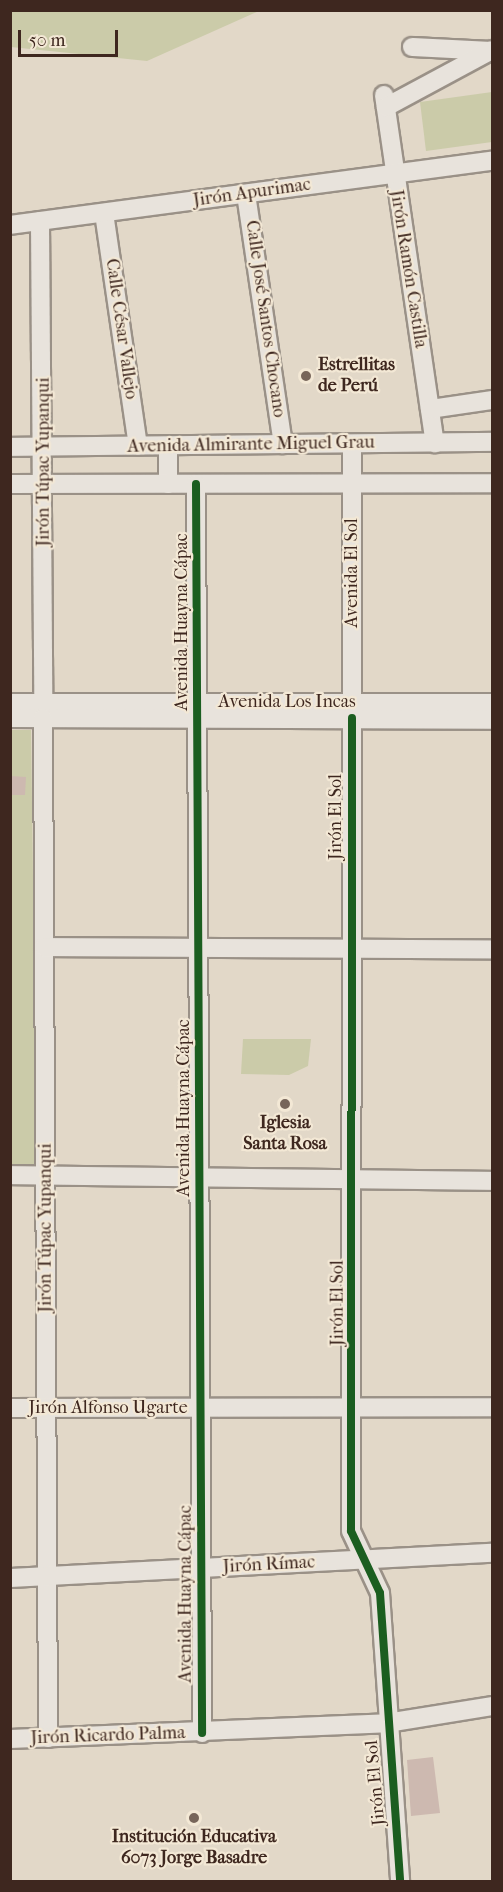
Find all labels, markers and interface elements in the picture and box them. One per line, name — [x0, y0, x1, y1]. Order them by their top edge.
scale bar — [21, 18, 122, 56]
text: 50 m — [29, 30, 65, 51]
street label: Jirón Apurimac — [192, 174, 312, 212]
street label: Jirón Ramón Castilla — [385, 188, 431, 350]
street label: Calle José Santos Chocano — [240, 219, 290, 419]
street label: Calle César Vallejo — [100, 257, 142, 401]
place label: Estrellitas de Perú — [318, 355, 395, 398]
marker: Estrellitas de Perú — [299, 369, 313, 383]
street label: Jirón Túpac Yupanqui — [33, 378, 55, 546]
street label: Avenida Almirante Miguel Grau — [127, 432, 375, 458]
street label: Avenida El Sol — [341, 518, 363, 628]
street label: Avenida Huayna Cápac — [171, 533, 193, 711]
street label: Avenida Los Incas — [218, 691, 356, 713]
street label: Jirón El Sol — [325, 774, 347, 860]
street label: Avenida Huayna Cápac — [173, 1019, 195, 1197]
marker: Iglesia Santa Rosa — [278, 1097, 292, 1111]
place label: Iglesia Santa Rosa — [243, 1113, 327, 1156]
street label: Jirón Túpac Yupanqui — [35, 1144, 57, 1312]
street label: Jirón El Sol — [327, 1260, 349, 1346]
street label: Jirón Alfonso Ugarte — [28, 1397, 188, 1419]
street label: Avenida Huayna Cápac — [175, 1505, 197, 1683]
street label: Jirón Rímac — [222, 1552, 316, 1578]
street label: Jirón Ricardo Palma — [30, 1723, 186, 1749]
street label: Jirón El Sol — [362, 1739, 390, 1827]
marker: Institución Educativa 6073 Jorge Basadre — [187, 1811, 201, 1825]
place label: Institución Educativa 6073 Jorge Basadre — [112, 1827, 276, 1870]

